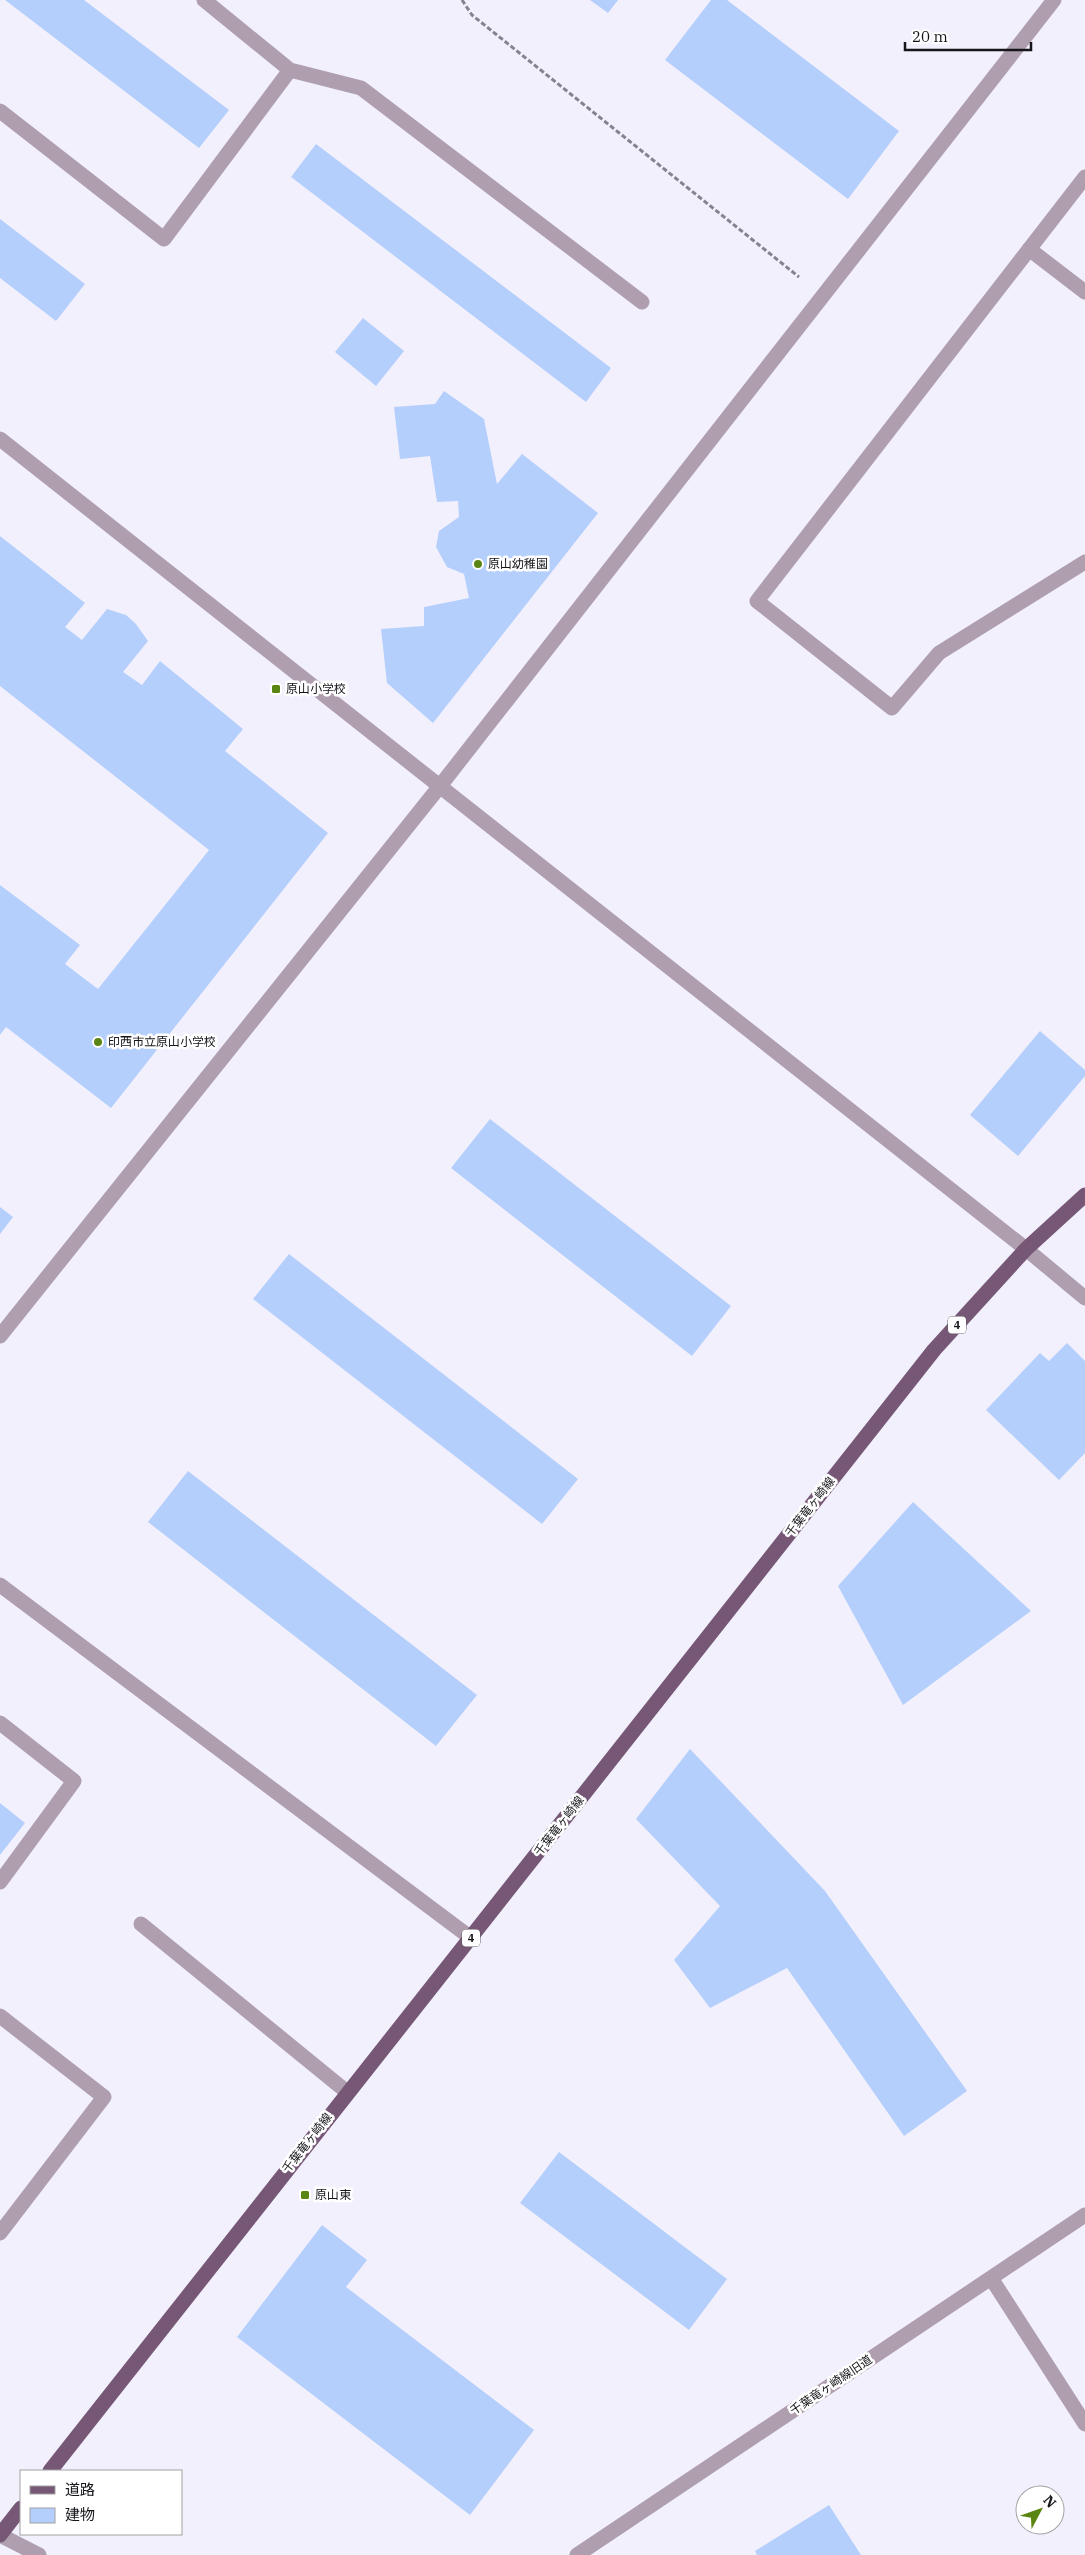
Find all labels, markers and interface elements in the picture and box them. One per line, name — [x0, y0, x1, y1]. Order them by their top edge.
scale bar — [905, 20, 1031, 52]
text: 20 m — [912, 27, 948, 46]
place label: 原山幼稚園 — [488, 556, 548, 571]
marker: 原山幼稚園 — [472, 558, 484, 570]
place label: 原山小学校 — [286, 681, 346, 696]
marker: 原山小学校 — [270, 683, 282, 695]
place label: 印西市立原山小学校 — [108, 1034, 216, 1049]
marker: 印西市立原山小学校 — [92, 1036, 104, 1048]
road number: 4 — [948, 1316, 966, 1334]
street label: 千葉竜ヶ崎線 — [782, 1474, 838, 1540]
street label: 千葉竜ヶ崎線 — [531, 1793, 587, 1859]
road number: 4 — [462, 1930, 480, 1946]
street label: 千葉竜ヶ崎線 — [279, 2110, 335, 2176]
place label: 原山東 — [315, 2187, 351, 2202]
marker: 原山東 — [299, 2189, 311, 2201]
street label: 千葉竜ヶ崎線旧道 — [787, 2352, 875, 2418]
legend — [20, 2470, 182, 2535]
text: 道路 — [65, 2480, 95, 2499]
north arrow — [1015, 2485, 1065, 2535]
text: N — [1039, 2491, 1060, 2512]
text: 建物 — [65, 2505, 95, 2524]

